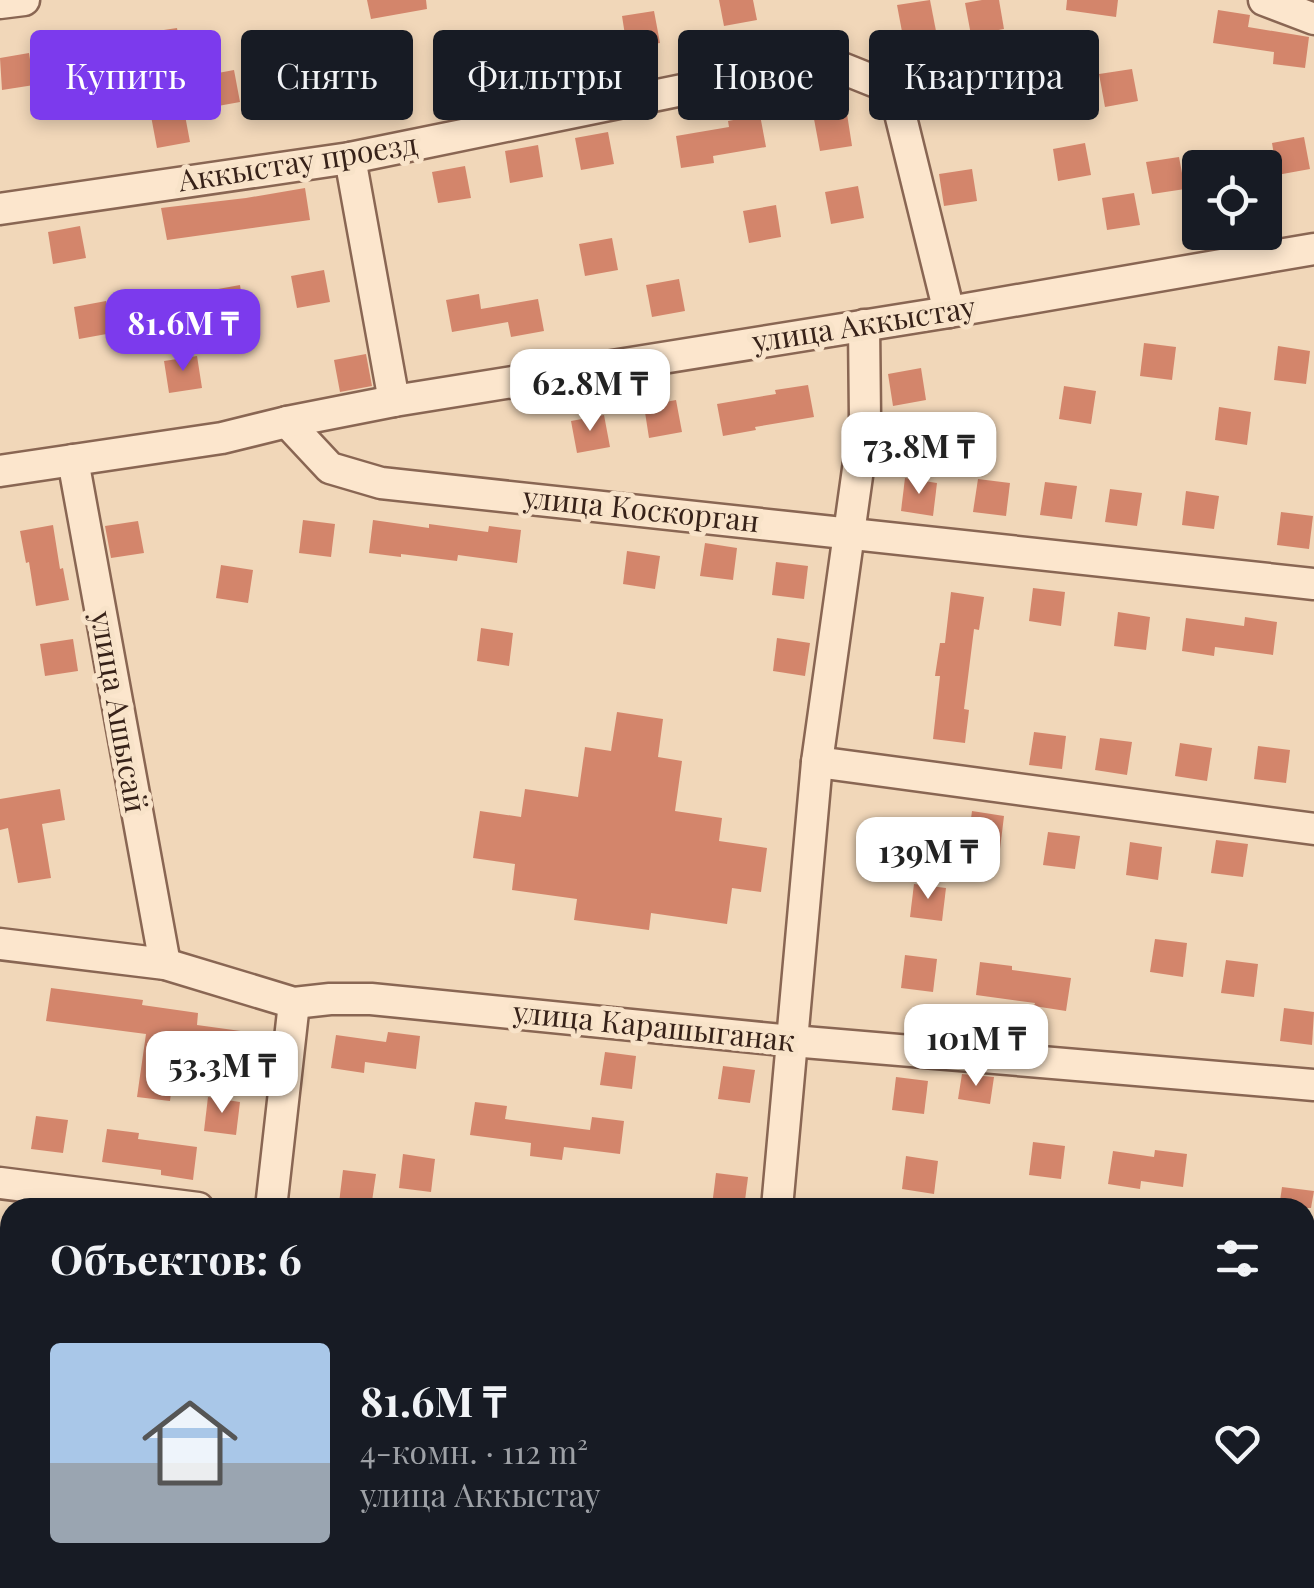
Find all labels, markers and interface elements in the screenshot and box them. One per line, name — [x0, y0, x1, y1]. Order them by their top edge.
chip: Купить — [30, 30, 221, 120]
chip: Снять — [241, 30, 413, 120]
chip: Фильтры — [433, 30, 658, 120]
chip: Новое — [678, 30, 849, 120]
chip: Квартира — [869, 30, 1099, 120]
street label: Аккыстау проезд — [174, 122, 420, 200]
map controls — [1182, 150, 1282, 250]
button: locate — [1182, 150, 1282, 250]
street label: улица Аккыстау — [748, 286, 978, 361]
pin: 81.6M ₸ — [91, 289, 275, 374]
text: 81.6M ₸ — [127, 300, 239, 343]
pin: 62.8M ₸ — [498, 349, 682, 434]
text: 62.8M ₸ — [532, 360, 648, 403]
pin: 73.8M ₸ — [827, 412, 1011, 497]
text: 73.8M ₸ — [863, 423, 975, 466]
street label: улица Коскорган — [520, 476, 761, 540]
street label: улица Ашысай — [82, 607, 157, 815]
pin: 139M ₸ — [847, 817, 1009, 902]
text: 139M ₸ — [878, 828, 978, 871]
street label: улица Карашыганак — [510, 990, 797, 1060]
pin: 101M ₸ — [895, 1004, 1057, 1089]
text: 101M ₸ — [926, 1015, 1026, 1058]
pin: 53.3M ₸ — [130, 1031, 314, 1116]
text: 53.3M ₸ — [168, 1042, 276, 1085]
text: Объектов: 6 — [50, 1230, 302, 1286]
icon: filters — [1210, 1231, 1265, 1286]
text: 81.6M ₸ — [360, 1372, 506, 1428]
icon: home — [130, 1383, 250, 1503]
icon: heart — [1210, 1416, 1265, 1471]
text: 4-комн. · 112 m² — [360, 1429, 588, 1472]
text: улица Аккыстау — [360, 1472, 601, 1515]

